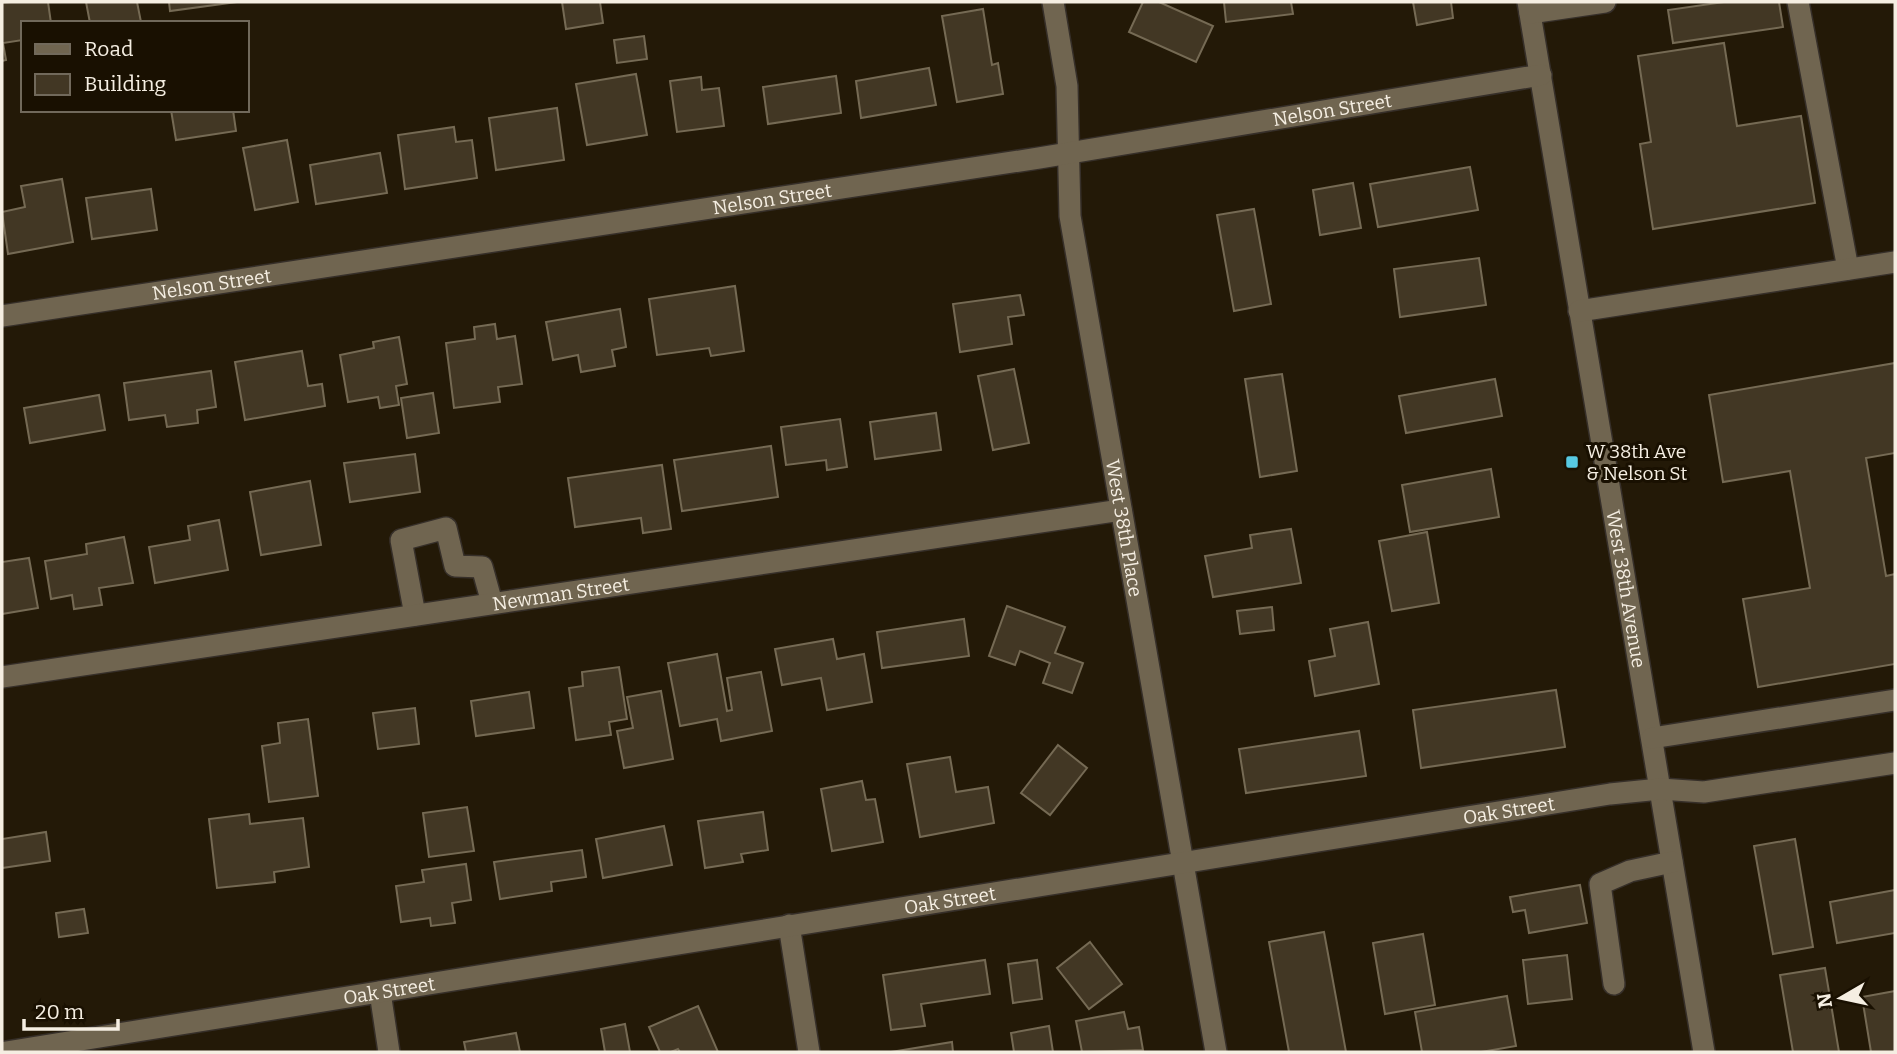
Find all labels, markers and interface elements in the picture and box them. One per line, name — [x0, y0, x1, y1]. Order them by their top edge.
legend — [21, 21, 248, 112]
text: Road — [84, 36, 133, 62]
text: Building — [84, 71, 167, 97]
street label: Nelson Street — [1271, 88, 1393, 131]
street label: Nelson Street — [711, 178, 833, 219]
street label: Nelson Street — [150, 264, 273, 304]
place label: W 38th Ave & Nelson St — [1586, 440, 1687, 485]
marker: W 38th Ave & Nelson St — [1564, 454, 1580, 470]
street label: West 38th Place — [1101, 458, 1148, 599]
street label: West 38th Avenue — [1602, 508, 1651, 669]
street label: Newman Street — [491, 572, 631, 615]
street label: Oak Street — [1461, 792, 1556, 829]
street label: Oak Street — [902, 881, 997, 919]
north arrow — [1806, 963, 1876, 1033]
street label: Oak Street — [342, 972, 437, 1009]
scale bar — [24, 988, 119, 1032]
text: N — [1812, 991, 1837, 1010]
text: 20 m — [35, 999, 84, 1025]

